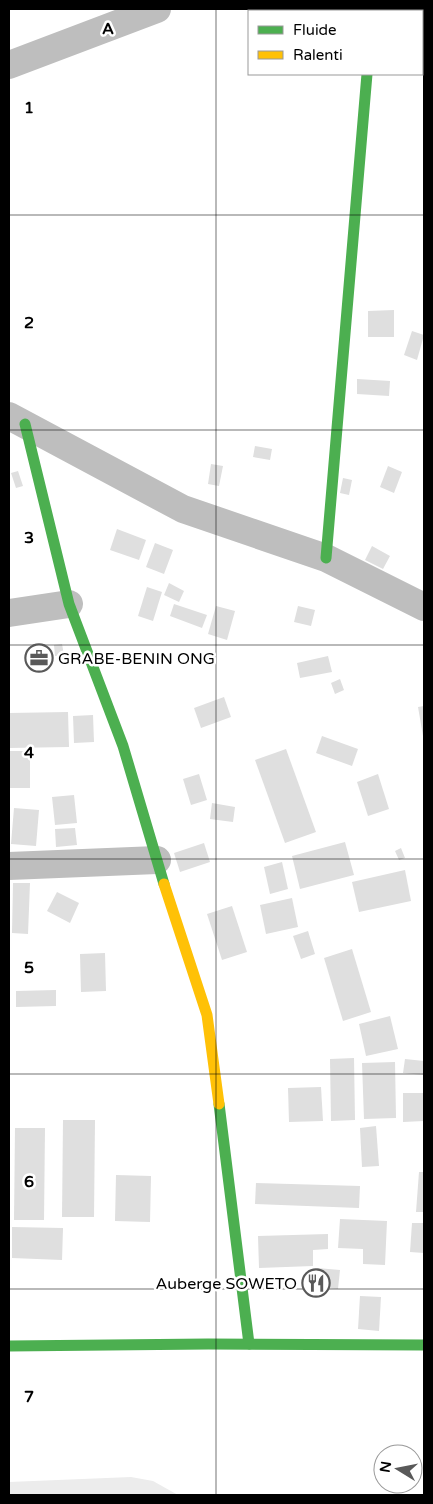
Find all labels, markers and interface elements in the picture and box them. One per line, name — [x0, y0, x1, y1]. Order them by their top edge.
legend — [248, 10, 423, 75]
text: A — [102, 19, 114, 39]
text: Fluide — [293, 21, 337, 39]
text: Ralenti — [293, 46, 343, 64]
text: 1 — [24, 98, 34, 118]
text: 2 — [24, 313, 34, 333]
text: 3 — [24, 528, 34, 548]
office icon: GRABE-BENIN ONG — [24, 643, 54, 673]
place label: GRABE-BENIN ONG — [58, 649, 215, 669]
text: 4 — [24, 743, 34, 763]
text: 5 — [24, 958, 34, 978]
text: 6 — [24, 1172, 34, 1192]
restaurant icon: Auberge SOWETO — [301, 1268, 331, 1298]
place label: Auberge SOWETO — [156, 1274, 297, 1294]
text: 7 — [24, 1387, 34, 1407]
north arrow — [373, 1444, 423, 1494]
text: N — [376, 1460, 395, 1474]

